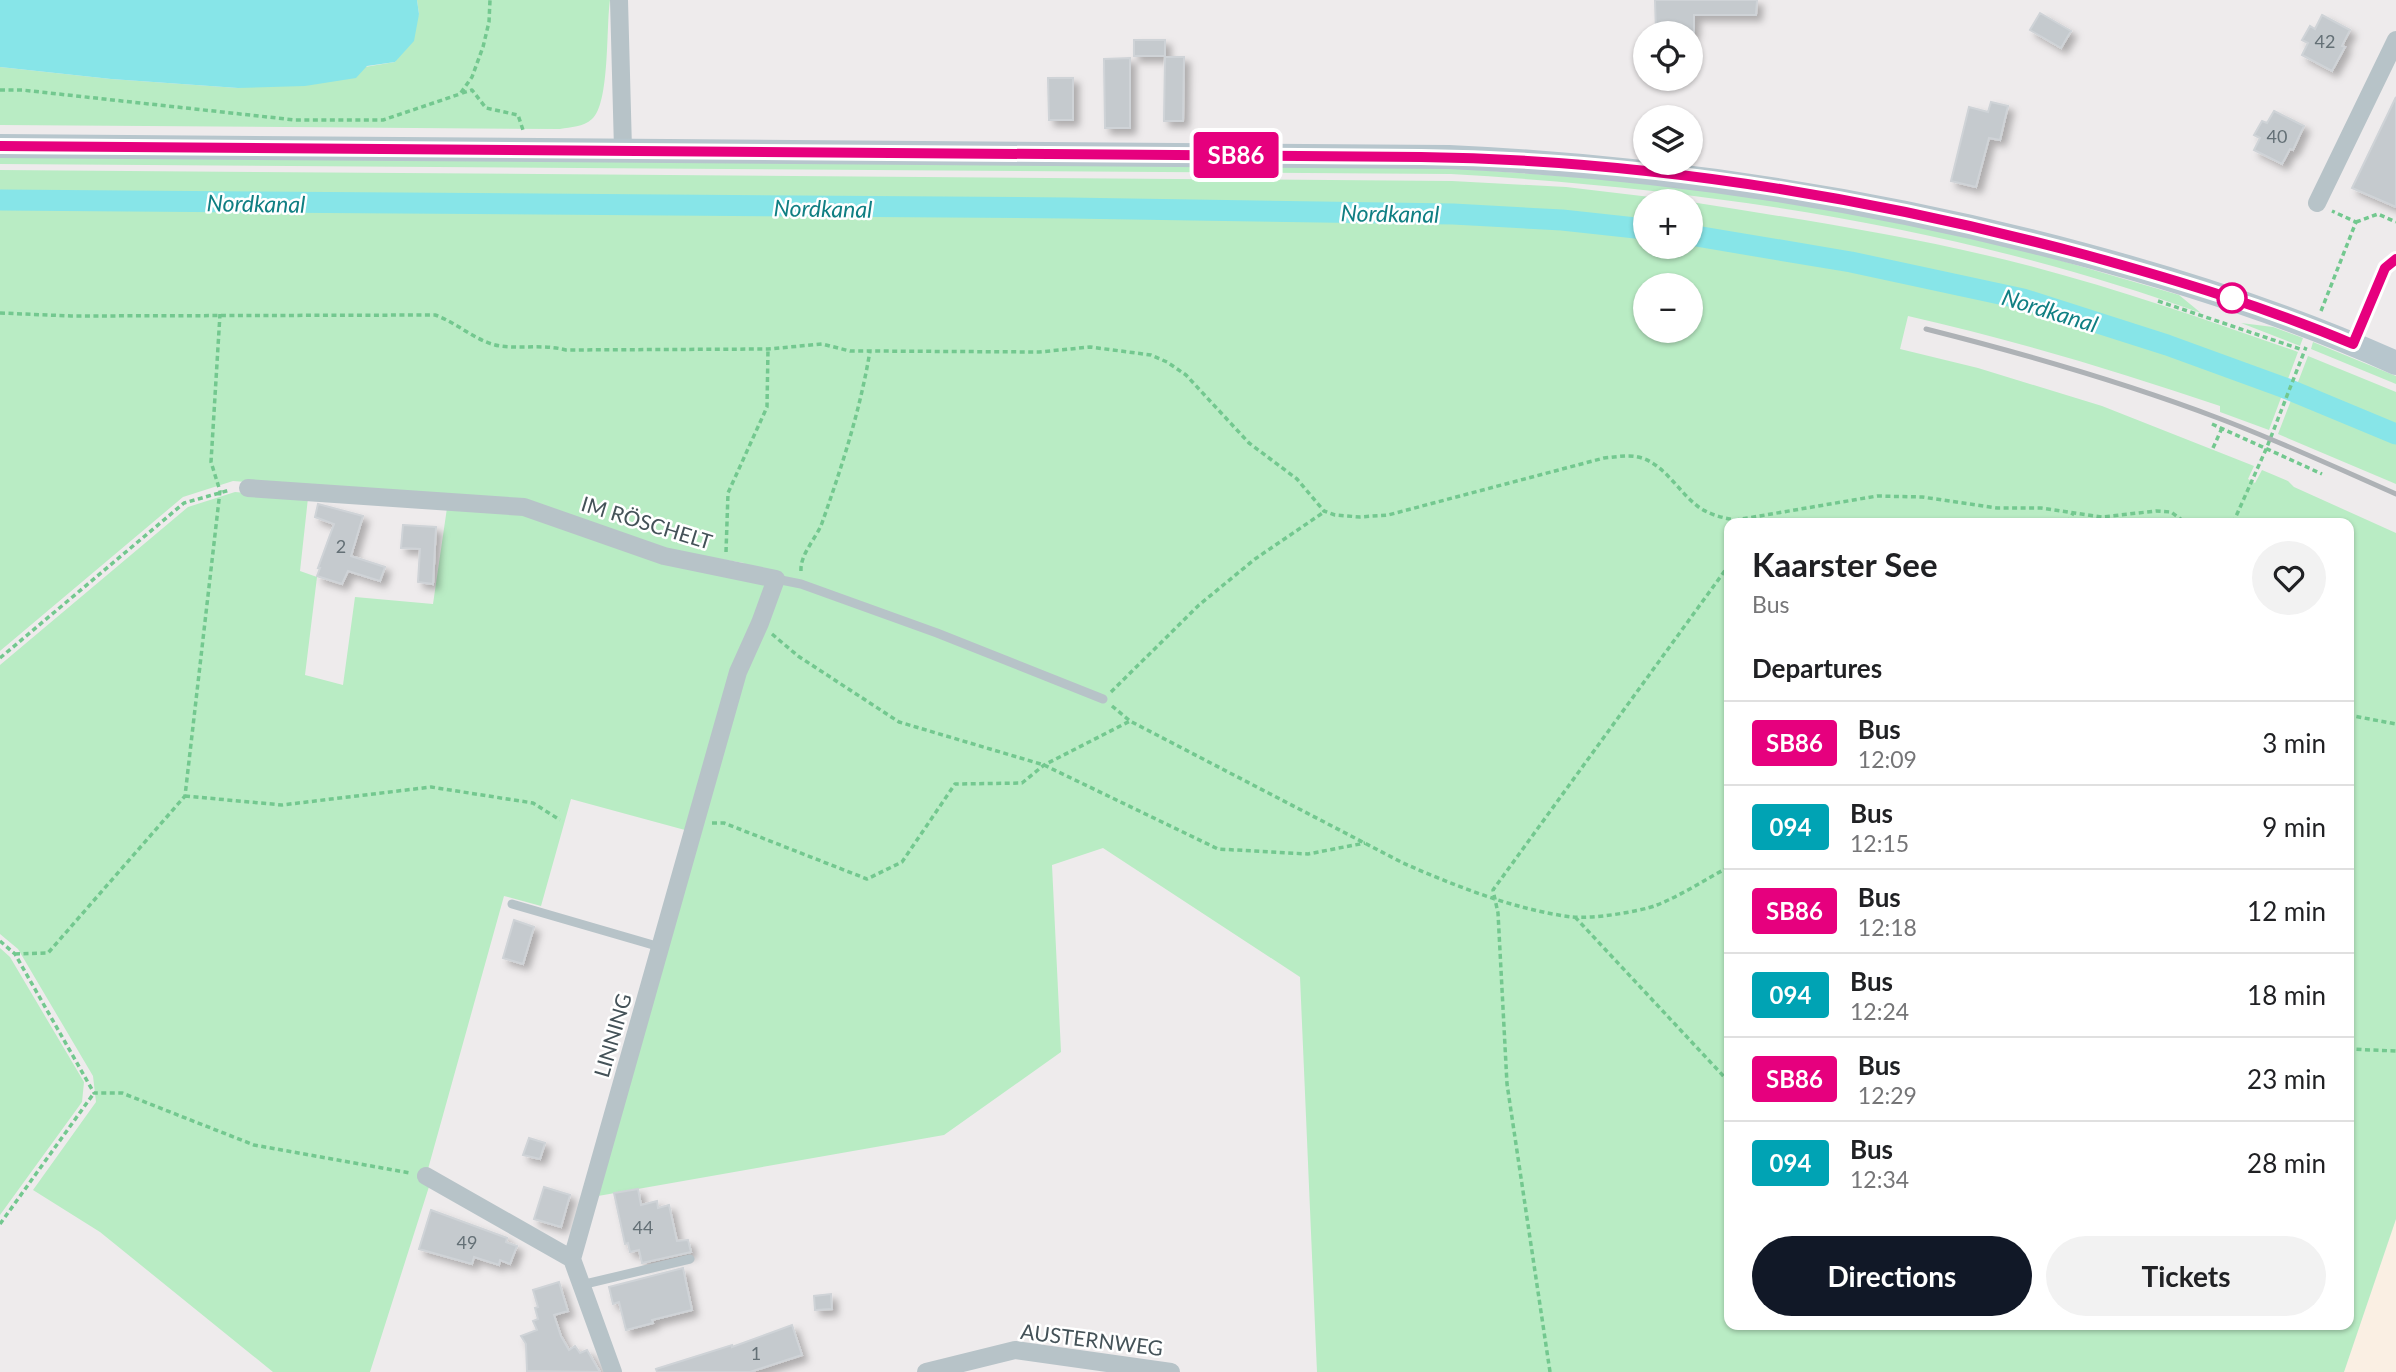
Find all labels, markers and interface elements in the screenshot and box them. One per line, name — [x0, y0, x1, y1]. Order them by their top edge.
map controls — [1633, 21, 1703, 343]
button: locate — [1633, 21, 1703, 91]
house number: 42 — [2315, 30, 2335, 52]
button: layers — [1633, 105, 1703, 175]
house number: 40 — [2267, 125, 2287, 147]
line badge: SB86 — [1187, 132, 1285, 178]
text: SB86 — [1208, 140, 1264, 169]
water label: Nordkanal — [206, 188, 306, 218]
button: + — [1633, 189, 1703, 259]
water label: Nordkanal — [773, 193, 873, 223]
water label: Nordkanal — [1340, 198, 1440, 228]
button: − — [1633, 273, 1703, 343]
water label: Nordkanal — [1999, 282, 2101, 338]
unlabelled marker — [2217, 283, 2247, 313]
street label: IM RÖSCHELT — [579, 490, 716, 554]
house number: 2 — [336, 535, 346, 557]
button: heart — [2252, 541, 2326, 615]
text: Kaarster See — [1752, 544, 1938, 584]
text: Bus — [1752, 590, 1789, 618]
text: Departures — [1752, 652, 1882, 684]
text: Bus — [1858, 713, 1901, 745]
text: 3 min — [2262, 727, 2326, 759]
text: SB86 — [1766, 728, 1823, 757]
text: 12:09 — [1858, 745, 1917, 773]
text: Bus — [1850, 797, 1893, 829]
text: 9 min — [2262, 811, 2326, 843]
text: 094 — [1770, 812, 1811, 841]
text: 12:15 — [1850, 829, 1909, 857]
text: Bus — [1858, 881, 1901, 913]
text: 12 min — [2247, 895, 2326, 927]
text: SB86 — [1766, 896, 1823, 925]
text: 12:18 — [1858, 913, 1917, 941]
text: Bus — [1850, 965, 1893, 997]
text: 18 min — [2247, 979, 2326, 1011]
text: 094 — [1770, 980, 1811, 1009]
street label: LINNING — [588, 990, 636, 1080]
text: 12:24 — [1850, 997, 1909, 1025]
text: Bus — [1858, 1049, 1901, 1081]
text: 23 min — [2247, 1063, 2326, 1095]
text: SB86 — [1766, 1064, 1823, 1093]
text: 12:29 — [1858, 1081, 1917, 1109]
text: Bus — [1850, 1133, 1893, 1165]
text: 28 min — [2247, 1147, 2326, 1179]
text: 094 — [1770, 1148, 1811, 1177]
text: 12:34 — [1850, 1165, 1909, 1193]
house number: 44 — [633, 1216, 653, 1238]
house number: 49 — [457, 1231, 477, 1253]
button: Directions — [1752, 1236, 2032, 1316]
button: Tickets — [2046, 1236, 2326, 1316]
street label: AUSTERNWEG — [1019, 1318, 1165, 1360]
house number: 1 — [751, 1342, 761, 1364]

